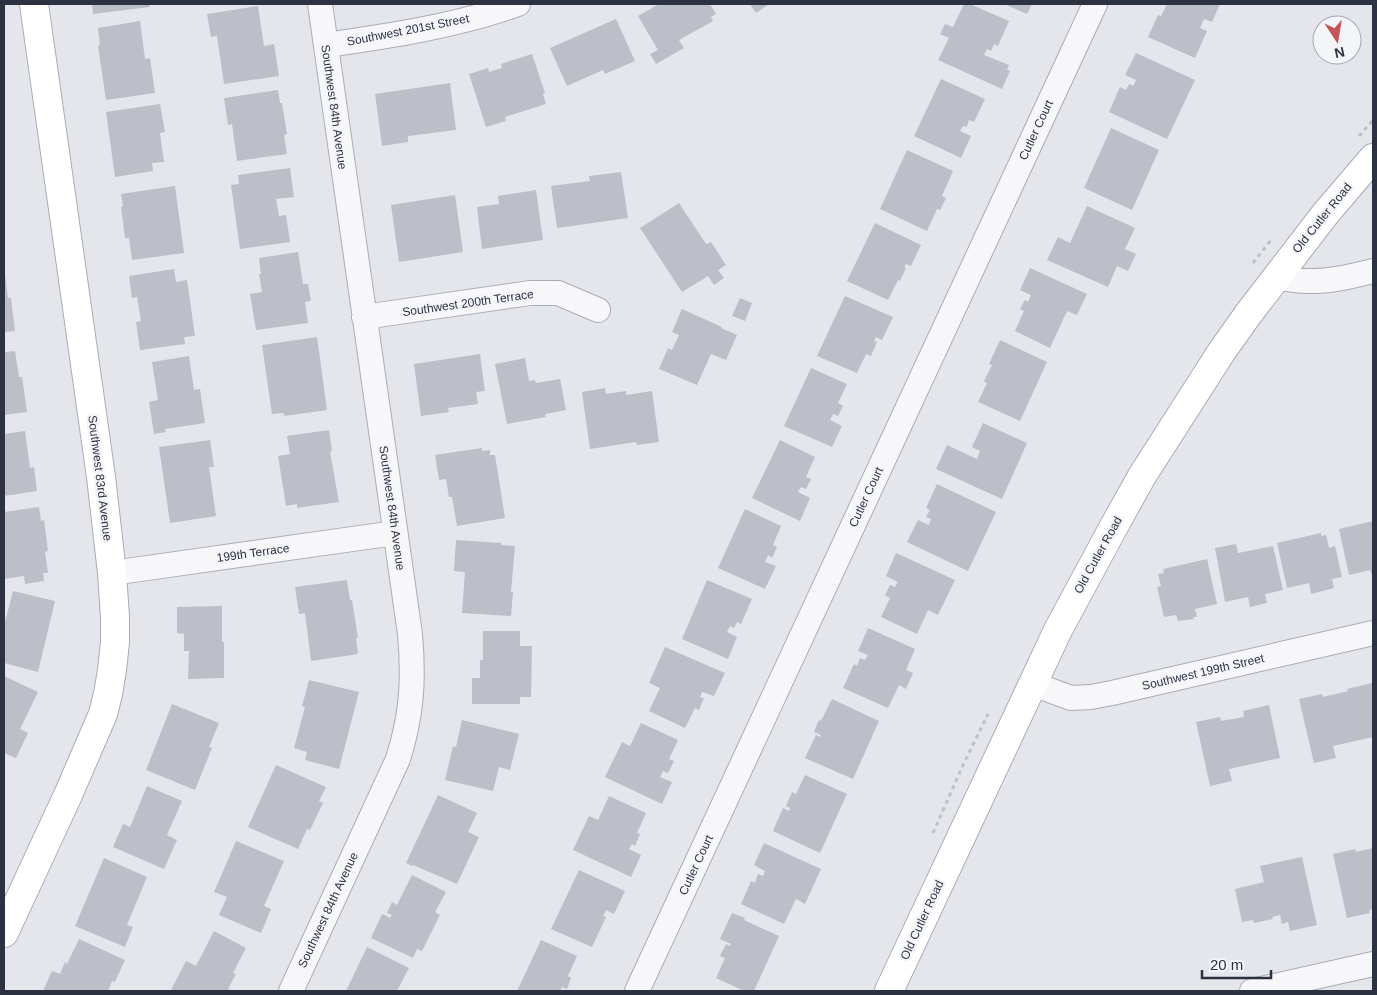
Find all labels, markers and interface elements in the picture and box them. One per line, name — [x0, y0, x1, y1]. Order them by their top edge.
street label: Southwest 201st Street — [346, 11, 471, 49]
north arrow — [1312, 15, 1362, 65]
street label: Southwest 84th Avenue — [318, 44, 350, 171]
text: N — [1333, 44, 1346, 62]
street label: Cutler Court — [1016, 97, 1056, 162]
street label: Old Cutler Road — [1289, 180, 1355, 256]
street label: Southwest 200th Terrace — [401, 287, 535, 319]
street label: Southwest 83rd Avenue — [85, 414, 115, 542]
street label: Southwest 84th Avenue — [376, 445, 408, 572]
street label: Cutler Court — [846, 464, 886, 529]
street label: Old Cutler Road — [1071, 514, 1125, 596]
street label: 199th Terrace — [216, 541, 291, 565]
street label: Southwest 199th Street — [1141, 651, 1266, 693]
street label: Cutler Court — [676, 832, 716, 897]
street label: Southwest 84th Avenue — [295, 850, 361, 970]
street label: Old Cutler Road — [897, 878, 947, 962]
scale bar — [1202, 948, 1271, 980]
text: 20 m — [1210, 956, 1243, 973]

